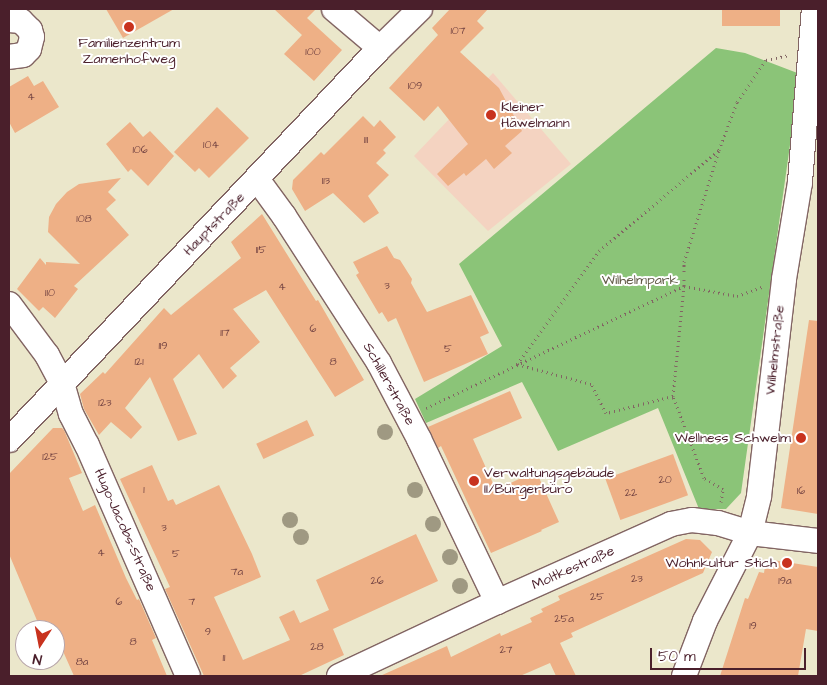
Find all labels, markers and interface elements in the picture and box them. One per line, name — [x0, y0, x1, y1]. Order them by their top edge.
marker: Familienzentrum Zamenhofweg — [123, 21, 135, 33]
house number: 107 — [450, 24, 466, 38]
place label: Familienzentrum Zamenhofweg — [78, 35, 180, 68]
house number: 100 — [305, 45, 321, 59]
house number: 109 — [408, 79, 422, 93]
house number: 4 — [27, 90, 35, 104]
place label: Kleiner Häwelmann — [501, 99, 570, 132]
marker: Kleiner Häwelmann — [485, 109, 497, 121]
house number: 111 — [364, 133, 368, 147]
house number: 104 — [203, 138, 219, 152]
house number: 106 — [132, 143, 148, 157]
house number: 113 — [322, 174, 330, 188]
street label: Hauptstraße — [180, 189, 248, 259]
house number: 108 — [76, 212, 92, 226]
house number: 115 — [256, 243, 266, 257]
park label: Wilhelmpark — [602, 272, 678, 288]
house number: 3 — [384, 279, 390, 293]
house number: 4 — [278, 280, 286, 294]
house number: 110 — [45, 286, 55, 300]
street label: Wilhelmstraße — [762, 304, 788, 396]
house number: 6 — [310, 322, 316, 336]
house number: 117 — [220, 326, 230, 340]
house number: 119 — [158, 339, 168, 353]
street label: Schillerstraße — [359, 340, 419, 428]
house number: 5 — [444, 342, 452, 356]
house number: 121 — [134, 355, 144, 369]
house number: 8 — [329, 355, 337, 369]
house number: 123 — [98, 396, 112, 410]
place label: Wellness Schwelm — [675, 430, 791, 446]
marker: Wellness Schwelm — [795, 432, 807, 444]
house number: 125 — [42, 450, 58, 464]
place label: Verwaltungsgebäude II/Bürgerbüro — [484, 465, 614, 498]
street label: Hugo-Jacobs-Straße — [90, 466, 160, 594]
house number: 20 — [658, 473, 672, 487]
marker: Verwaltungsgebäude II/Bürgerbüro — [468, 475, 480, 487]
house number: 1 — [143, 483, 145, 497]
house number: 16 — [797, 484, 805, 498]
house number: 22 — [625, 486, 637, 500]
house number: 3 — [161, 521, 167, 535]
street label: Moltkestraße — [529, 542, 617, 594]
house number: 4 — [97, 546, 105, 560]
house number: 5 — [172, 547, 180, 561]
place label: Wohnkultur Stich — [665, 555, 777, 571]
marker: Wohnkultur Stich — [781, 557, 793, 569]
house number: 7a — [231, 565, 243, 579]
house number: 23 — [631, 572, 643, 586]
house number: 26 — [370, 574, 384, 588]
house number: 19a — [778, 574, 792, 588]
house number: 25 — [590, 590, 604, 604]
house number: 6 — [116, 595, 122, 609]
house number: 7 — [189, 595, 195, 609]
house number: 25a — [554, 612, 574, 626]
house number: 19 — [749, 619, 757, 633]
north arrow — [15, 620, 65, 670]
house number: 9 — [205, 625, 211, 639]
house number: 8 — [129, 635, 137, 649]
scale bar — [652, 638, 808, 670]
house number: 28 — [310, 640, 324, 654]
house number: 27 — [499, 643, 513, 657]
text: 50 m — [658, 646, 696, 667]
text: N — [31, 648, 44, 669]
house number: 11 — [223, 651, 225, 665]
house number: 8a — [76, 655, 88, 669]

